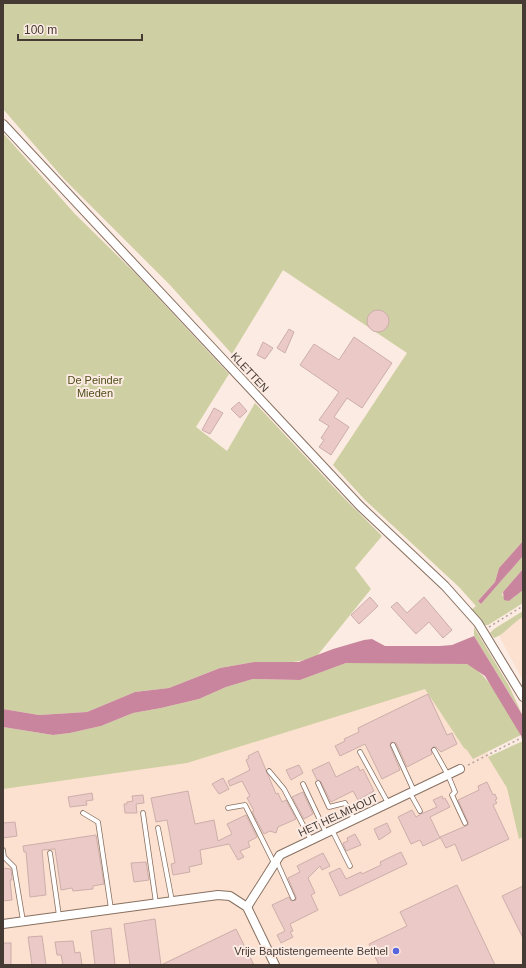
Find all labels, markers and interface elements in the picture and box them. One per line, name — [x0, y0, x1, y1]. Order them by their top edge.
scale bar — [18, 16, 142, 42]
text: 100 m — [24, 23, 57, 37]
street label: KLETTEN — [229, 350, 271, 394]
park label: De Peinder Mieden — [67, 374, 123, 399]
street label: HET HELMHOUT — [296, 791, 380, 839]
place label: Vrije Baptistengemeente Bethel — [234, 945, 388, 957]
marker: Vrije Baptistengemeente Bethel — [391, 946, 401, 956]

